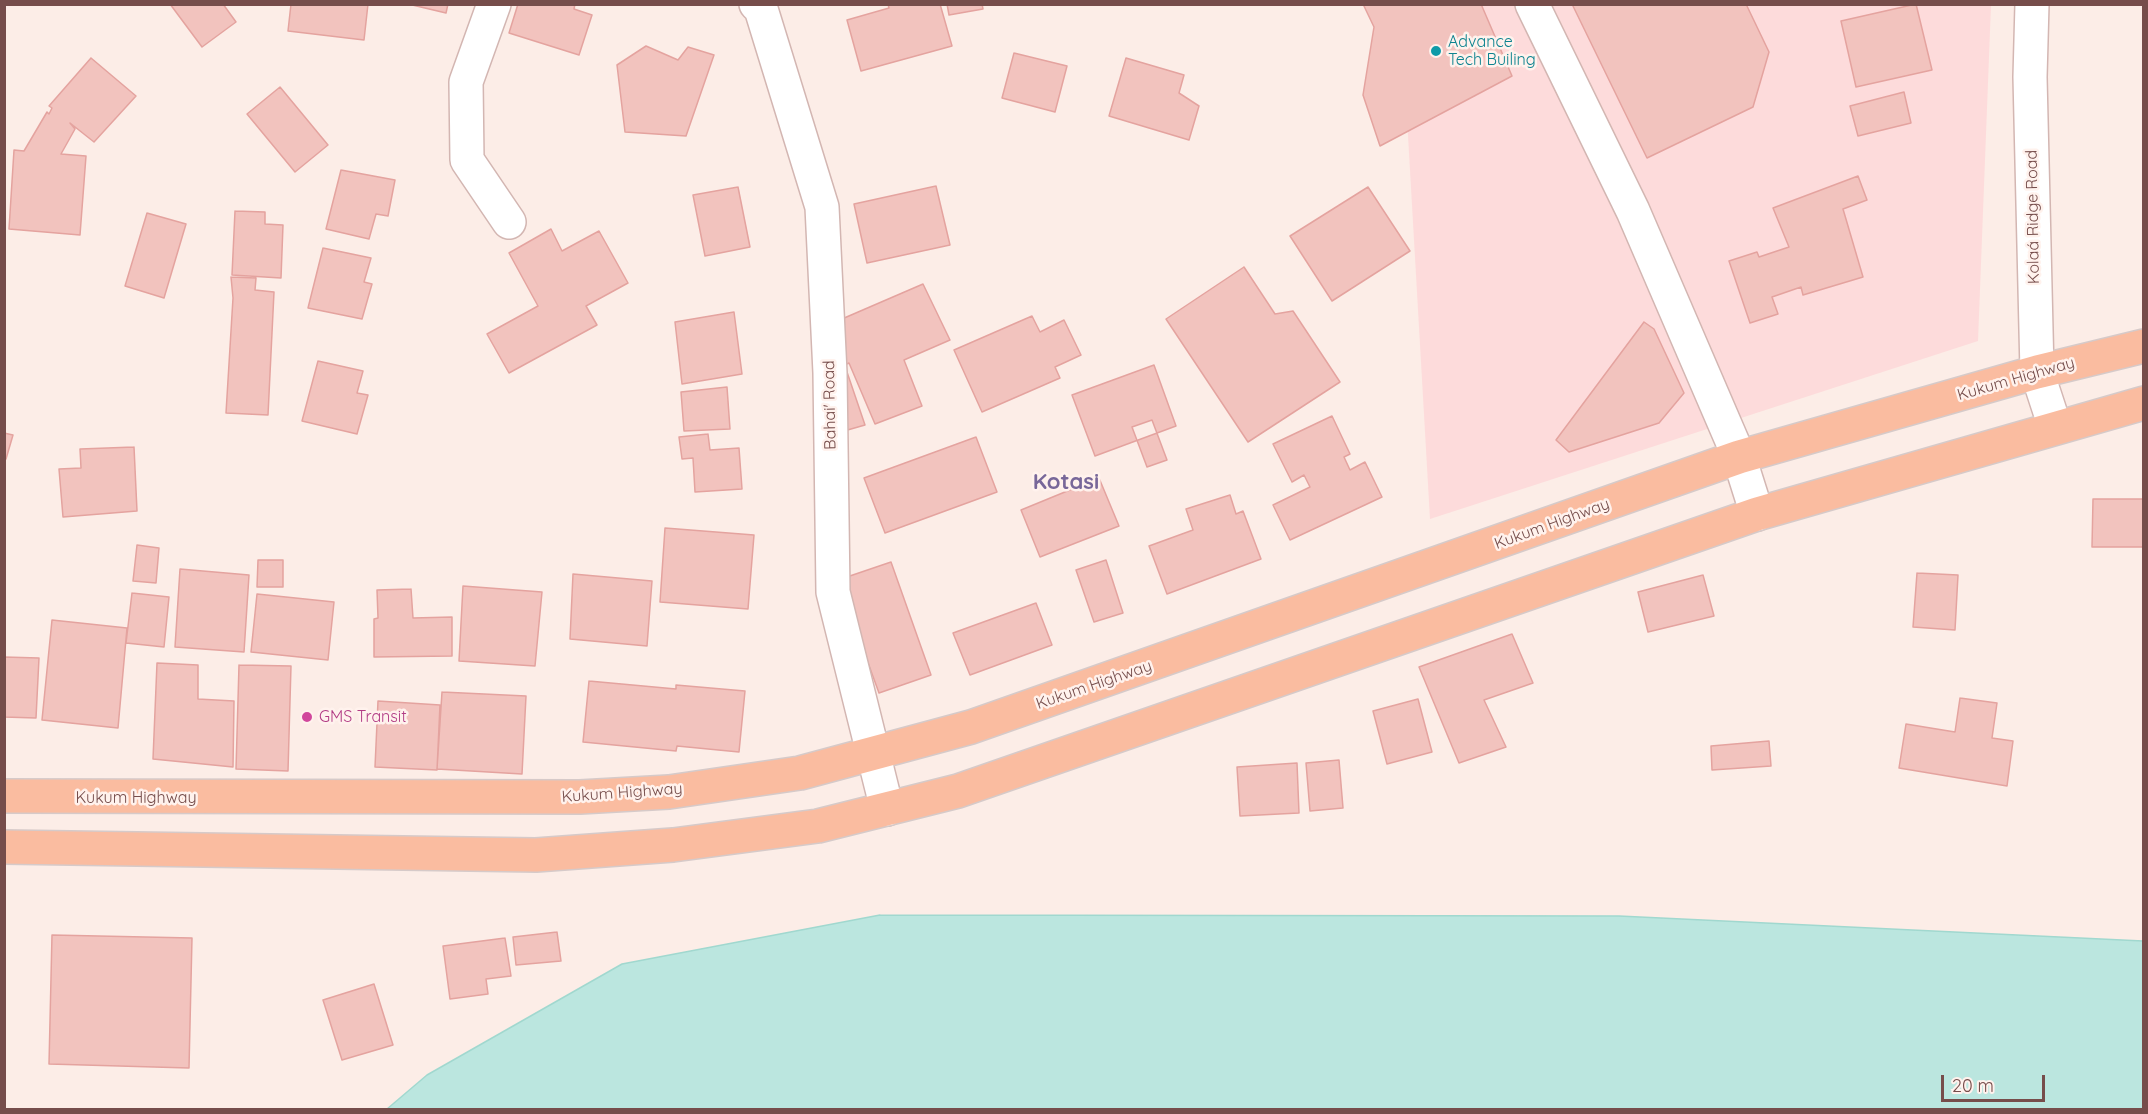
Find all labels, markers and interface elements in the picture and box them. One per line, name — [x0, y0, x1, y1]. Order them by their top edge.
place label: Advance Tech Builing — [1448, 32, 1536, 70]
marker: Advance Tech Builing — [1429, 44, 1443, 58]
street label: Kolaá Ridge Road — [2022, 150, 2044, 284]
street label: Kukum Highway — [1955, 353, 2077, 405]
street label: Bahai' Road — [820, 360, 840, 450]
district label: Kotasi — [1033, 469, 1099, 495]
street label: Kukum Highway — [1492, 494, 1612, 554]
street label: Kukum Highway — [1034, 656, 1154, 714]
place label: GMS Transit — [319, 707, 407, 727]
marker: GMS Transit — [300, 710, 314, 724]
street label: Kukum Highway — [561, 779, 683, 807]
street label: Kukum Highway — [75, 788, 197, 808]
scale bar — [1944, 1063, 2048, 1101]
text: 20 m — [1952, 1074, 1994, 1097]

